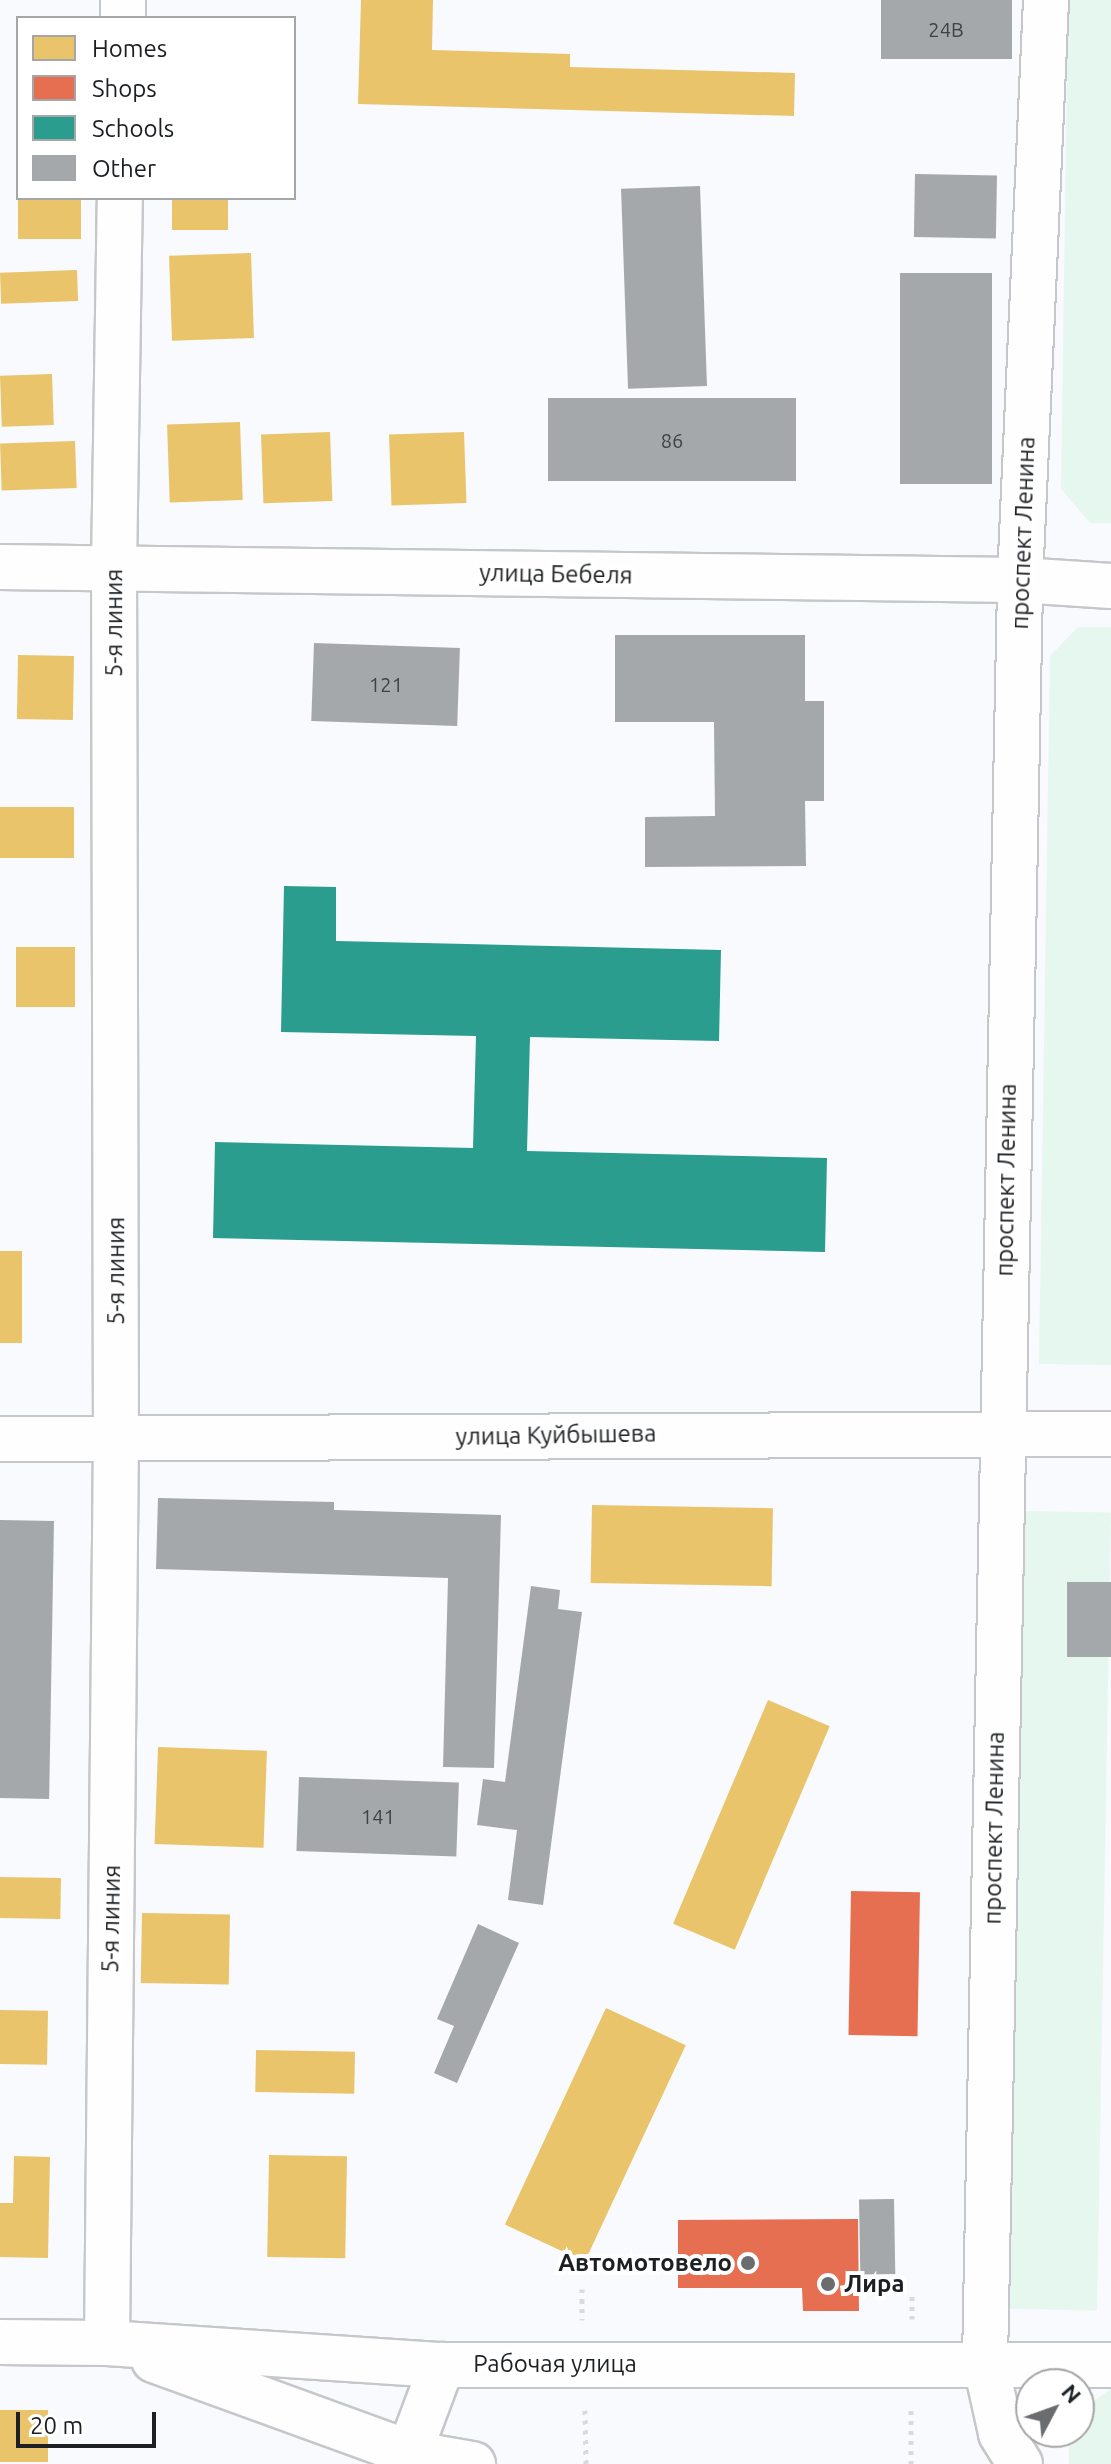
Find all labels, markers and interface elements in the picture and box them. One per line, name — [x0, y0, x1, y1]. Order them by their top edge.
legend — [16, 16, 296, 200]
house number: 24В — [928, 17, 964, 41]
text: Homes — [92, 35, 167, 62]
text: Shops — [92, 75, 157, 102]
text: Schools — [92, 115, 174, 142]
text: Other — [92, 155, 156, 182]
house number: 86 — [661, 428, 683, 452]
street label: проспект Ленина — [1005, 436, 1041, 630]
street label: улица Бебеля — [479, 558, 633, 590]
street label: 5-я линия — [100, 569, 128, 677]
house number: 121 — [369, 672, 403, 696]
street label: проспект Ленина — [990, 1083, 1022, 1277]
street label: 5-я линия — [102, 1217, 130, 1325]
street label: улица Куйбышева — [455, 1419, 657, 1451]
street label: проспект Ленина — [978, 1731, 1010, 1925]
house number: 141 — [361, 1804, 395, 1828]
street label: 5-я линия — [96, 1865, 126, 1973]
place label: Автомотовело — [558, 2249, 732, 2277]
marker: Автомотовело — [739, 2254, 757, 2272]
place label: Лира — [844, 2270, 904, 2298]
marker: Лира — [819, 2275, 837, 2293]
street label: Рабочая улица — [473, 2350, 637, 2378]
north arrow — [1015, 2368, 1095, 2448]
text: N — [1057, 2379, 1087, 2408]
scale bar — [20, 2396, 160, 2446]
text: 20 m — [30, 2412, 83, 2439]

